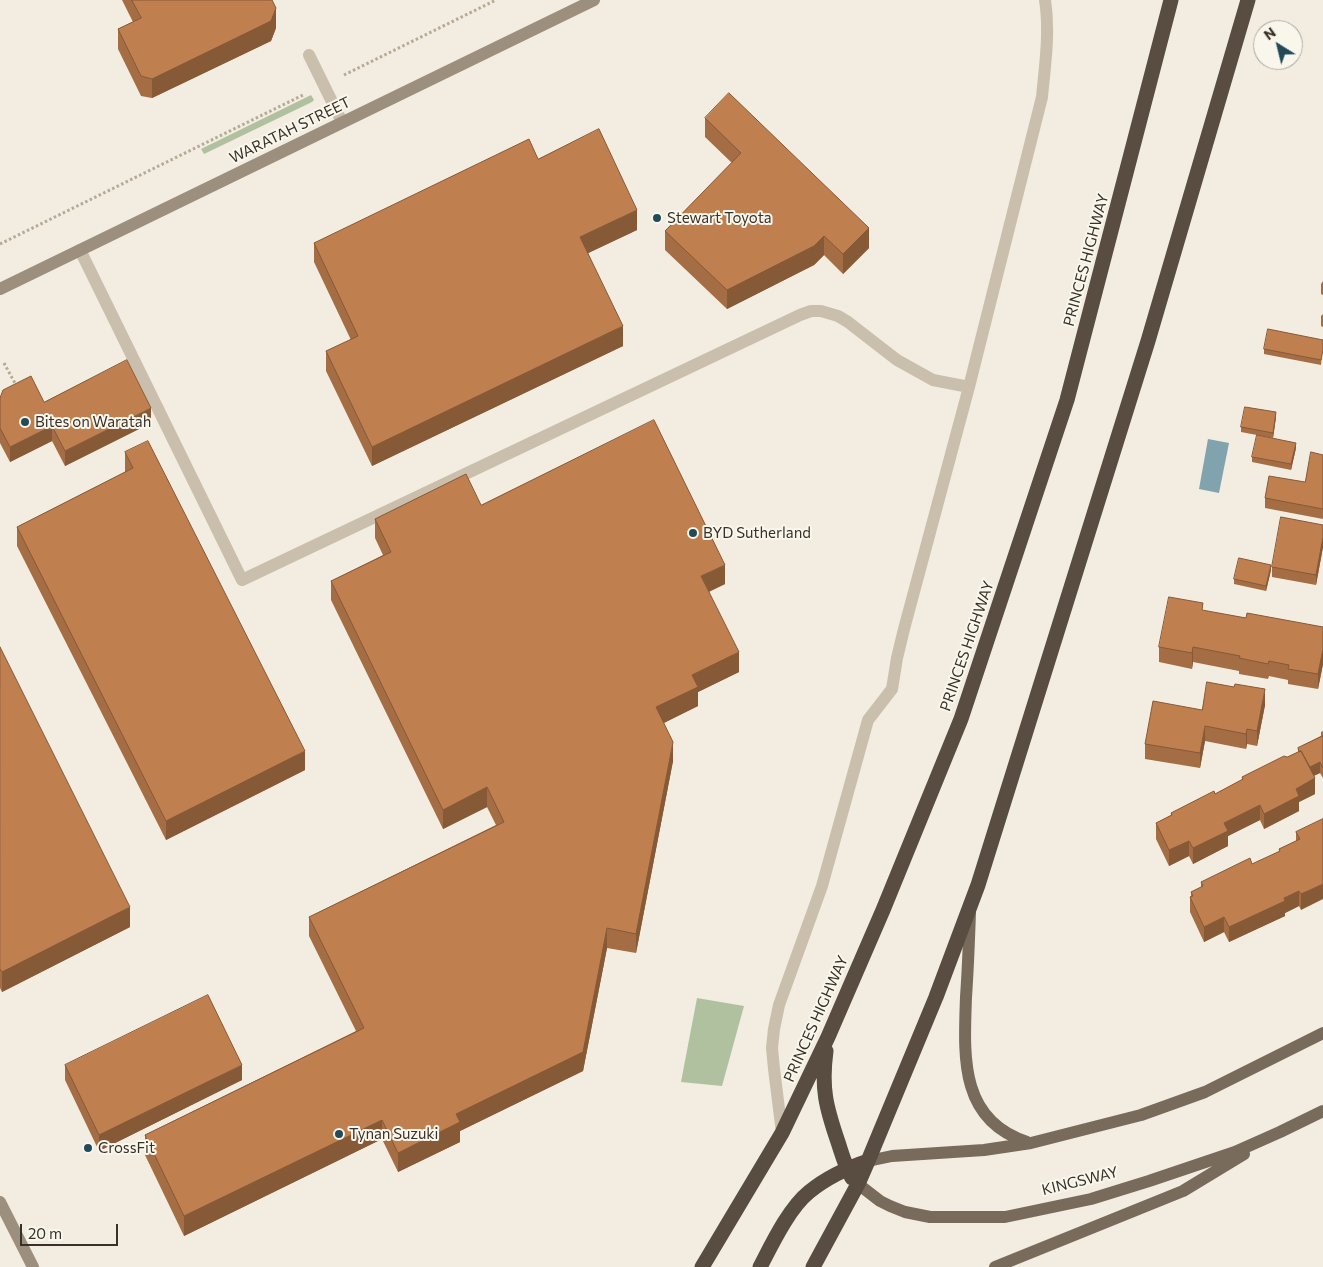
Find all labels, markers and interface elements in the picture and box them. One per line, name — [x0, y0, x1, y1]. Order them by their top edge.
north arrow — [1253, 20, 1303, 70]
text: N — [1260, 23, 1279, 43]
street label: WARATAH STREET — [227, 93, 353, 167]
street label: PRINCES HIGHWAY — [1060, 192, 1112, 328]
place label: Stewart Toyota — [667, 209, 772, 227]
marker: Stewart Toyota — [651, 212, 663, 224]
place label: Bites on Waratah — [35, 413, 151, 431]
marker: Bites on Waratah — [19, 416, 31, 428]
place label: BYD Sutherland — [703, 524, 811, 542]
marker: BYD Sutherland — [687, 527, 699, 539]
street label: PRINCES HIGHWAY — [936, 579, 998, 713]
street label: PRINCES HIGHWAY — [780, 953, 852, 1085]
place label: Tynan Suzuki — [349, 1125, 438, 1143]
marker: Tynan Suzuki — [333, 1128, 345, 1140]
place label: CrossFit — [98, 1139, 155, 1157]
marker: CrossFit — [82, 1142, 94, 1154]
street label: KINGSWAY — [1040, 1163, 1120, 1199]
scale bar — [22, 1214, 120, 1246]
text: 20 m — [28, 1224, 62, 1242]

